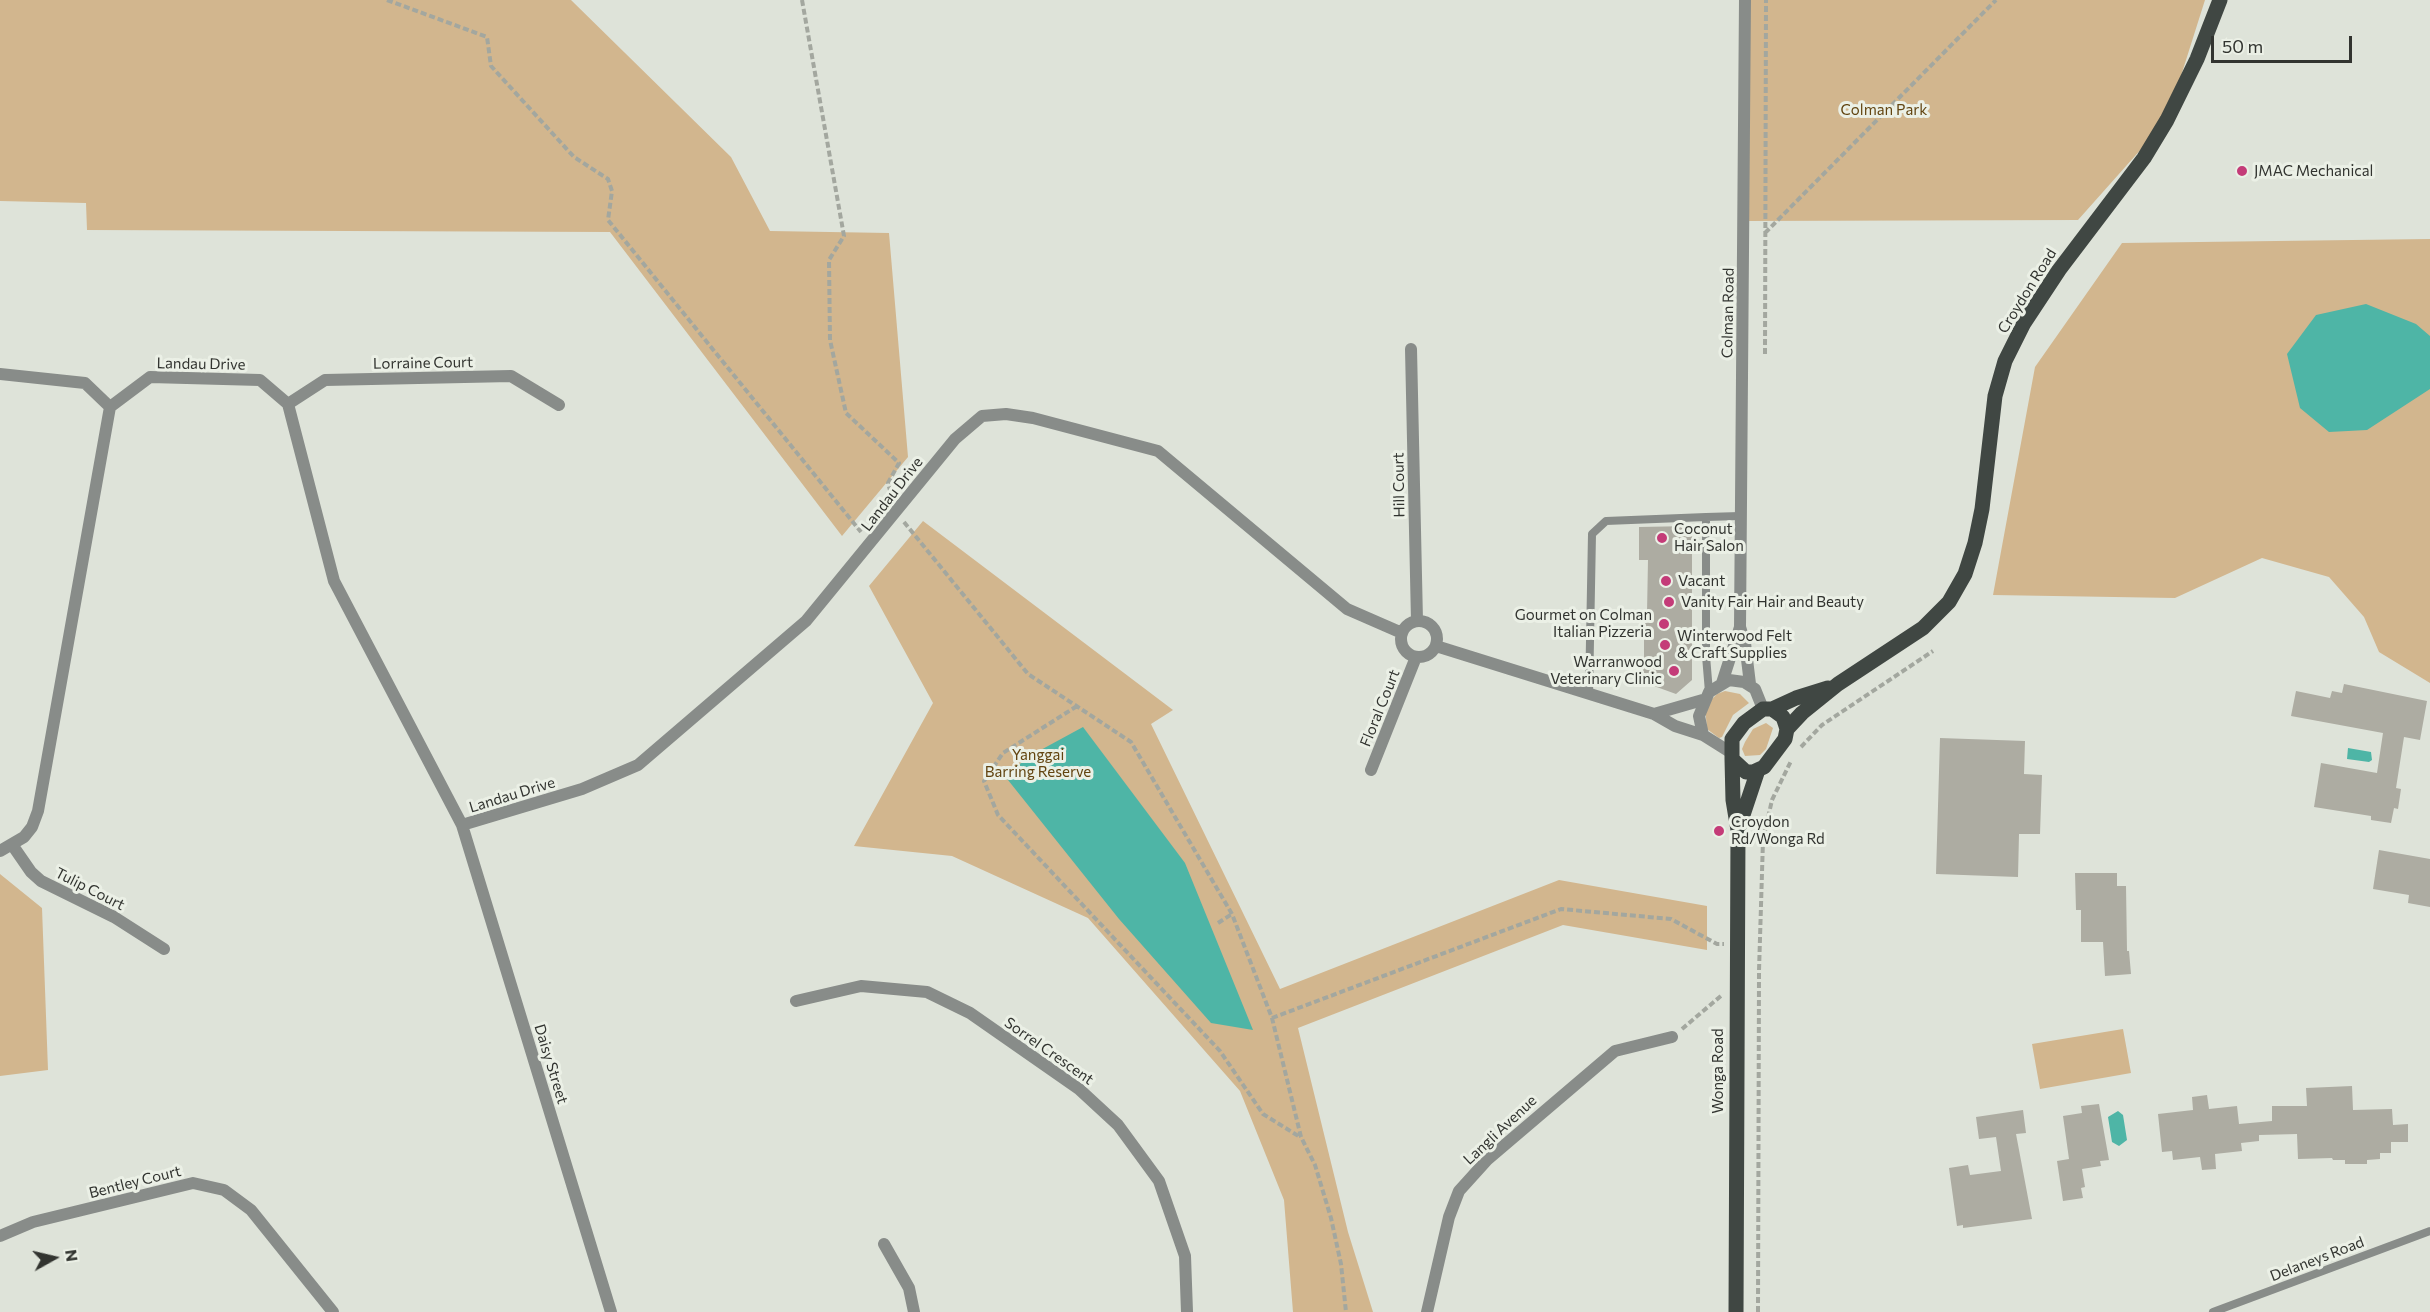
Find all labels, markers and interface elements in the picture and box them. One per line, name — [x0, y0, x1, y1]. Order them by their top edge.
scale bar — [2214, 24, 2355, 62]
text: 50 m — [2222, 35, 2263, 57]
park label: Colman Park — [1841, 101, 1927, 119]
place label: JMAC Mechanical — [2254, 162, 2373, 180]
marker: JMAC Mechanical — [2235, 164, 2249, 178]
street label: Croydon Road — [1994, 245, 2060, 337]
street label: Colman Road — [1718, 268, 1738, 358]
street label: Lorraine Court — [373, 353, 473, 373]
street label: Landau Drive — [156, 354, 246, 374]
street label: Hill Court — [1389, 452, 1409, 518]
street label: Landau Drive — [858, 453, 926, 535]
place label: Coconut Hair Salon — [1674, 520, 1744, 555]
marker: Coconut Hair Salon — [1655, 531, 1669, 545]
place label: Vacant — [1678, 572, 1725, 590]
marker: Vacant — [1659, 574, 1673, 588]
place label: Vanity Fair Hair and Beauty — [1681, 593, 1864, 611]
marker: Vanity Fair Hair and Beauty — [1662, 595, 1676, 609]
place label: Gourmet on Colman Italian Pizzeria — [1515, 606, 1652, 641]
marker: Gourmet on Colman Italian Pizzeria — [1657, 617, 1671, 631]
place label: Winterwood Felt & Craft Supplies — [1677, 627, 1792, 662]
marker: Winterwood Felt & Craft Supplies — [1658, 638, 1672, 652]
place label: Warranwood Veterinary Clinic — [1550, 653, 1662, 688]
marker: Warranwood Veterinary Clinic — [1667, 664, 1681, 678]
street label: Floral Court — [1356, 667, 1404, 749]
park label: Yanggai Barring Reserve — [985, 746, 1091, 781]
street label: Landau Drive — [467, 773, 557, 817]
place label: Croydon Rd/Wonga Rd — [1731, 813, 1825, 848]
marker: Croydon Rd/Wonga Rd — [1712, 824, 1726, 838]
street label: Tulip Court — [52, 864, 128, 914]
street label: Sorrel Crescent — [1001, 1014, 1097, 1088]
street label: Daisy Street — [530, 1022, 572, 1106]
street label: Wonga Road — [1709, 1028, 1727, 1114]
street label: Langli Avenue — [1460, 1091, 1540, 1169]
street label: Bentley Court — [87, 1162, 183, 1202]
north arrow — [24, 1228, 84, 1288]
street label: Delaneys Road — [2267, 1233, 2367, 1285]
text: N — [62, 1248, 83, 1263]

